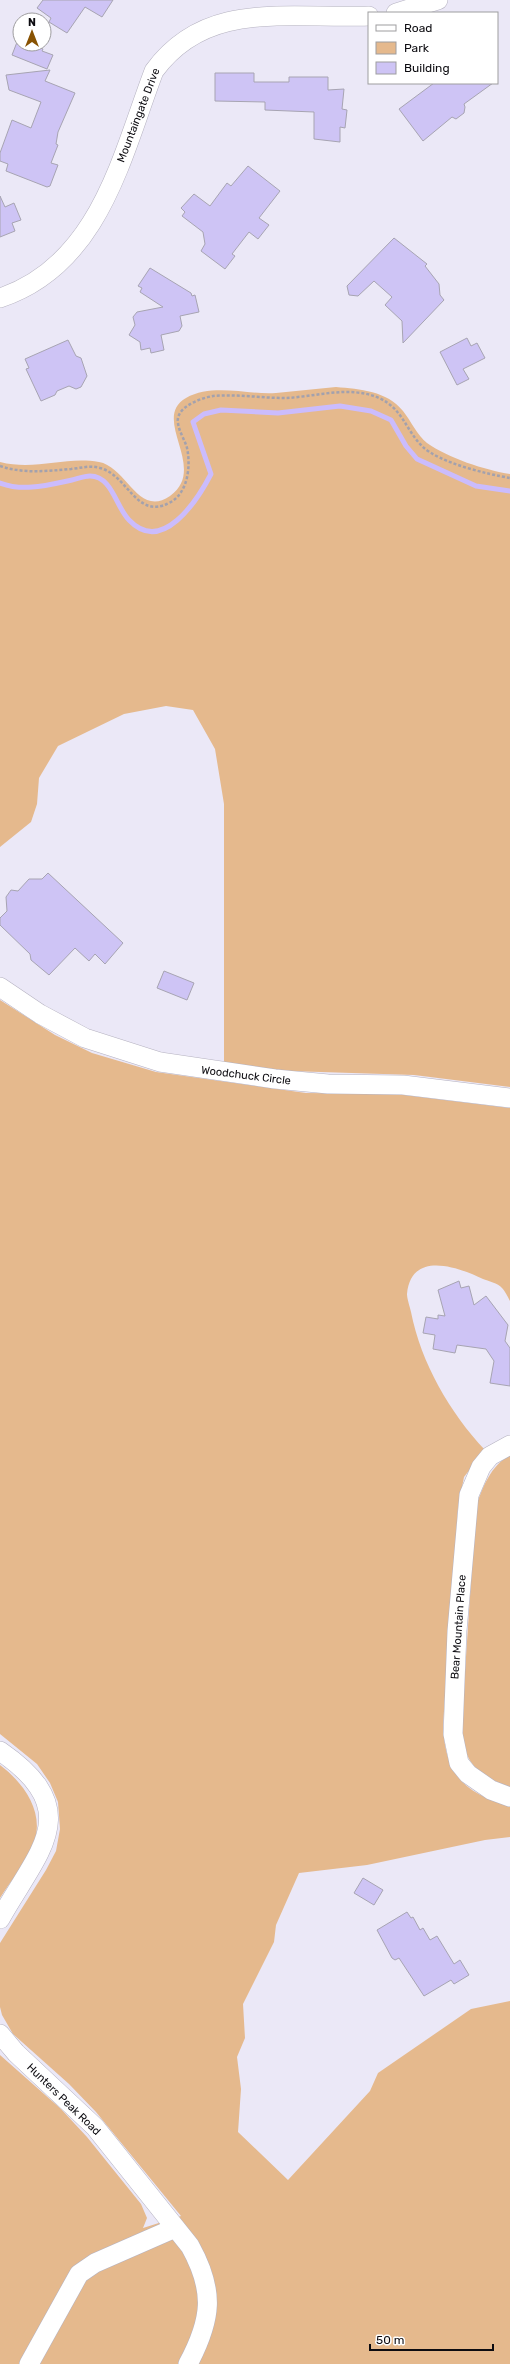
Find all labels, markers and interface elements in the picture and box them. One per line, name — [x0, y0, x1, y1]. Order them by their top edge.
north arrow — [12, 12, 52, 52]
legend — [368, 12, 498, 84]
text: N — [28, 16, 36, 29]
text: Road — [404, 21, 432, 35]
text: Park — [404, 41, 430, 55]
text: Building — [404, 61, 450, 75]
street label: Mountaingate Drive — [114, 66, 162, 164]
street label: Woodchuck Circle — [200, 1064, 292, 1087]
street label: Bear Mountain Place — [448, 1574, 469, 1680]
street label: Hunters Peak Road — [24, 2061, 103, 2138]
scale bar — [370, 2326, 493, 2352]
text: 50 m — [376, 2333, 404, 2347]

